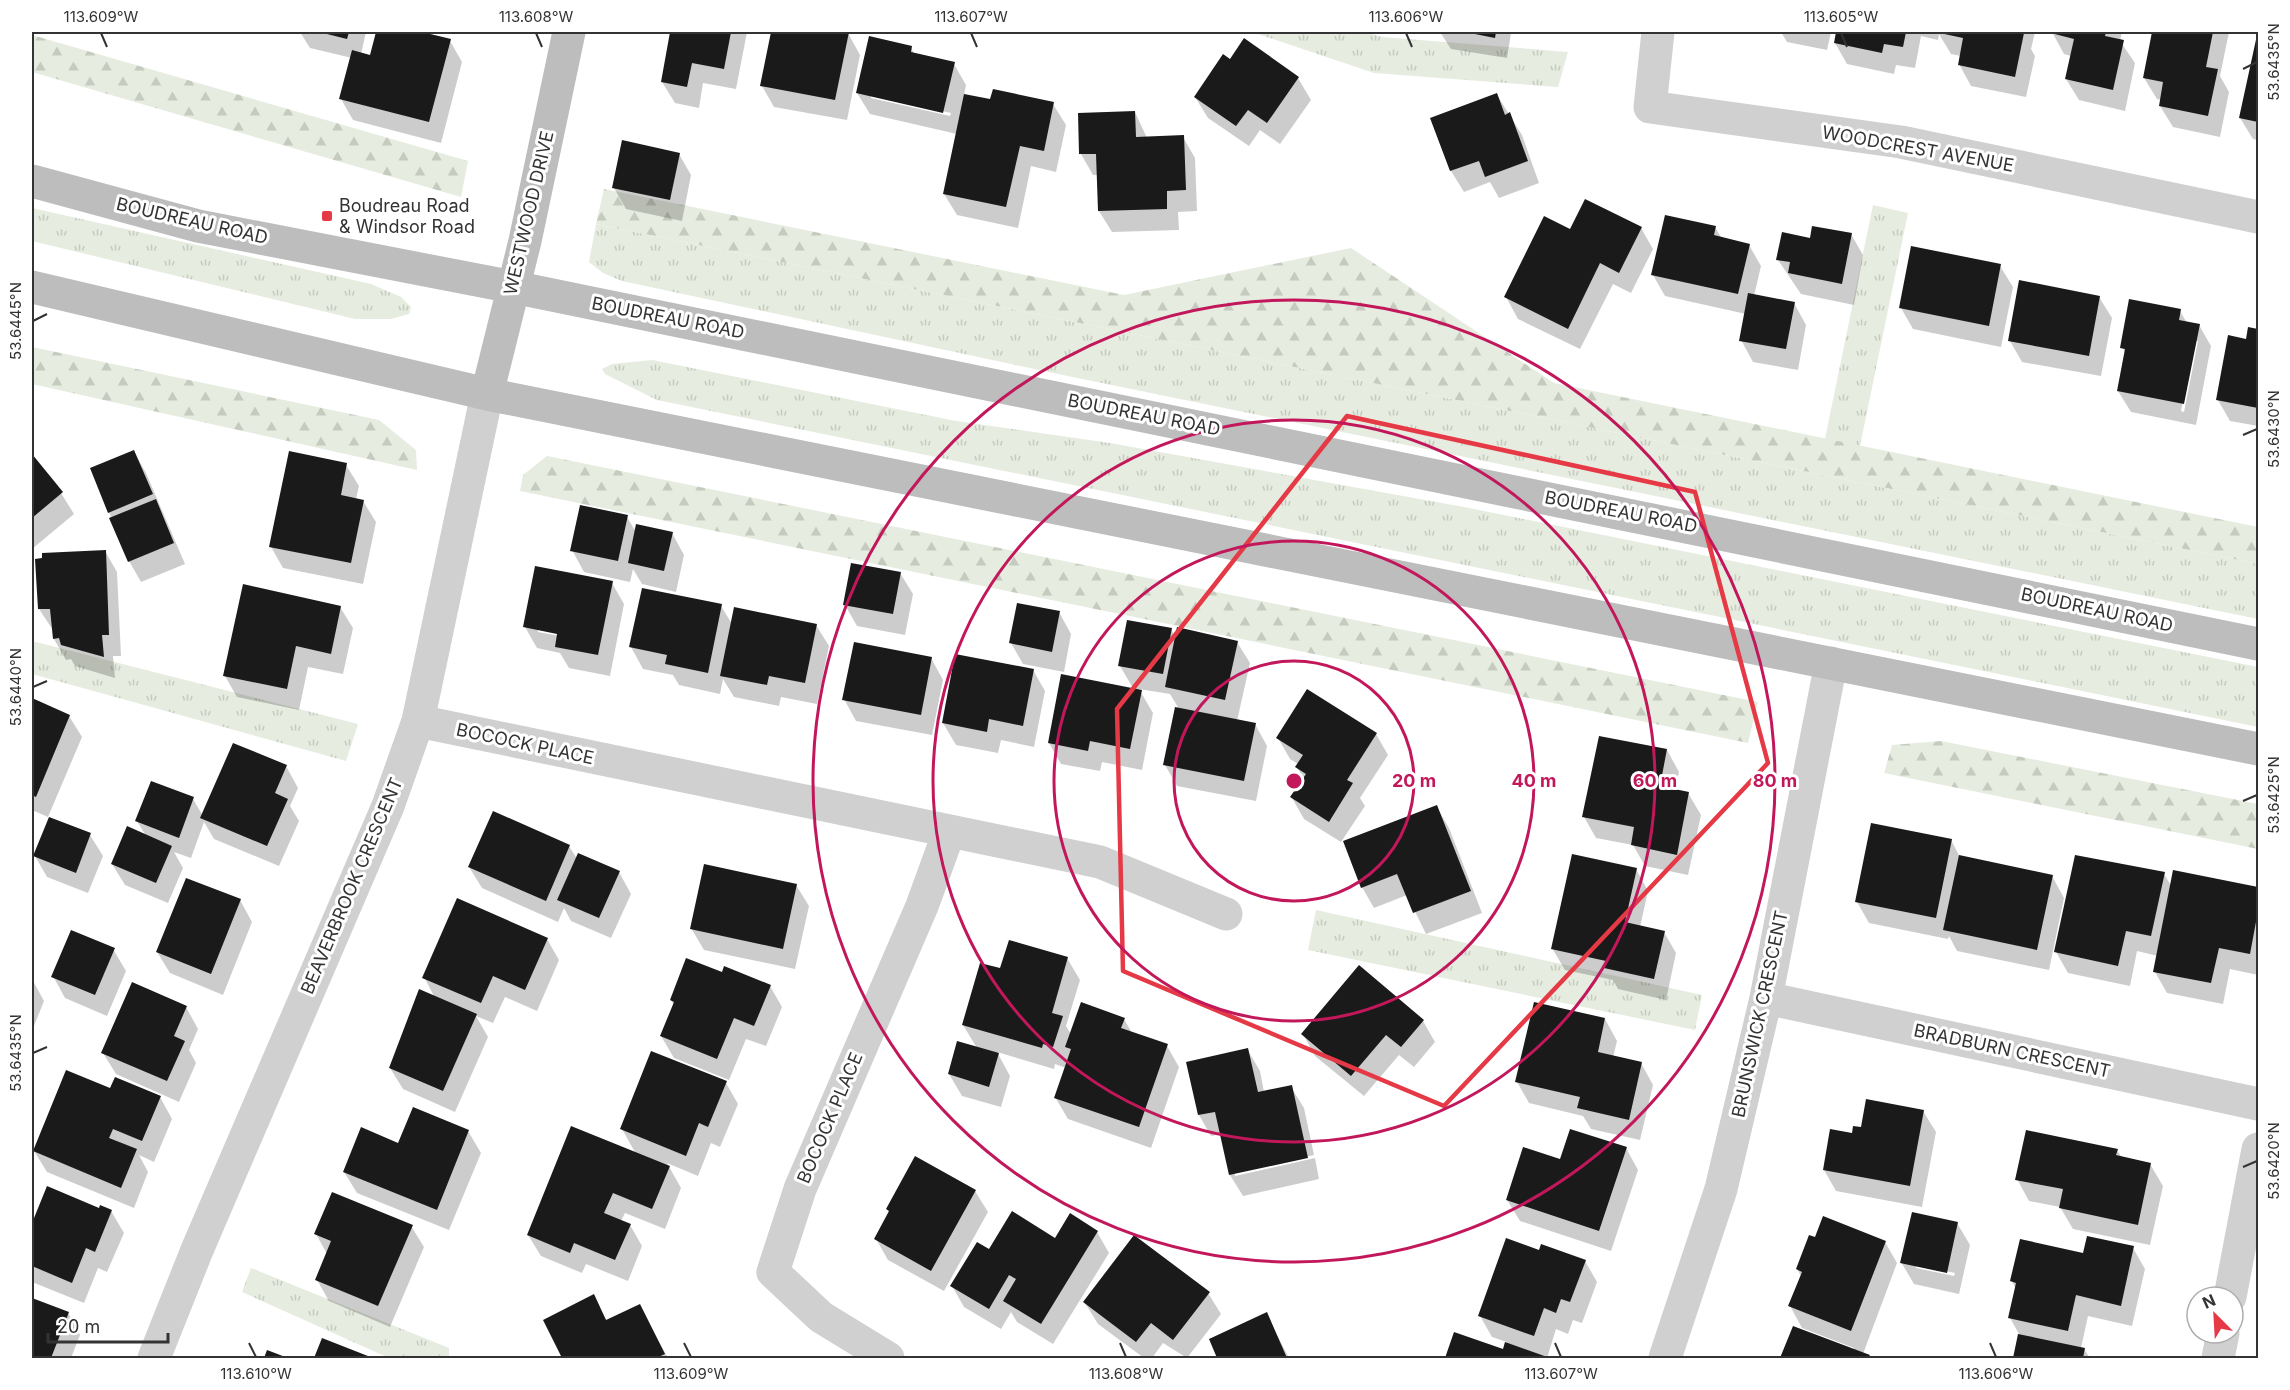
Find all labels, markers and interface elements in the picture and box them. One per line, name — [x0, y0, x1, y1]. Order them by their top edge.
text: 113.609°W — [64, 7, 139, 26]
text: 113.608°W — [499, 7, 573, 26]
text: 113.607°W — [934, 7, 1008, 26]
text: 113.606°W — [1369, 7, 1444, 26]
text: 113.605°W — [1804, 7, 1878, 26]
text: 53.6435°N — [2264, 23, 2283, 101]
street label: WOODCREST AVENUE — [1821, 121, 2016, 176]
street label: WESTWOOD DRIVE — [499, 129, 558, 297]
street label: BOUDREAU ROAD — [114, 193, 270, 248]
place label: Boudreau Road & Windsor Road — [339, 195, 475, 237]
marker: Boudreau Road & Windsor Road — [320, 209, 334, 223]
text: 53.6445°N — [6, 282, 25, 360]
street label: BOUDREAU ROAD — [590, 292, 746, 343]
street label: BOUDREAU ROAD — [1066, 389, 1222, 440]
text: 53.6430°N — [2264, 390, 2283, 468]
street label: BOUDREAU ROAD — [1543, 486, 1699, 537]
street label: BOUDREAU ROAD — [2019, 583, 2175, 636]
text: 53.6440°N — [6, 648, 25, 726]
street label: BOCOCK PLACE — [454, 719, 596, 768]
text: 53.6425°N — [2264, 756, 2283, 834]
text: 20 m — [1392, 770, 1436, 791]
text: 40 m — [1512, 770, 1557, 791]
text: 60 m — [1633, 770, 1677, 791]
text: 80 m — [1753, 770, 1797, 791]
centre of rings — [1284, 771, 1304, 791]
street label: BEAVERBROOK CRESCENT — [296, 775, 407, 997]
street label: BRUNSWICK CRESCENT — [1727, 909, 1792, 1119]
text: 53.6435°N — [6, 1014, 25, 1092]
street label: BRADBURN CRESCENT — [1912, 1019, 2112, 1082]
street label: BOCOCK PLACE — [792, 1049, 867, 1186]
text: 53.6420°N — [2264, 1122, 2283, 1200]
north arrow — [2185, 1285, 2245, 1345]
text: N — [2199, 1290, 2219, 1313]
scale bar — [48, 1306, 168, 1344]
text: 20 m — [57, 1316, 100, 1337]
text: 113.610°W — [220, 1364, 292, 1383]
text: 113.609°W — [654, 1364, 729, 1383]
text: 113.608°W — [1089, 1364, 1163, 1383]
text: 113.607°W — [1524, 1364, 1598, 1383]
text: 113.606°W — [1959, 1364, 2034, 1383]

